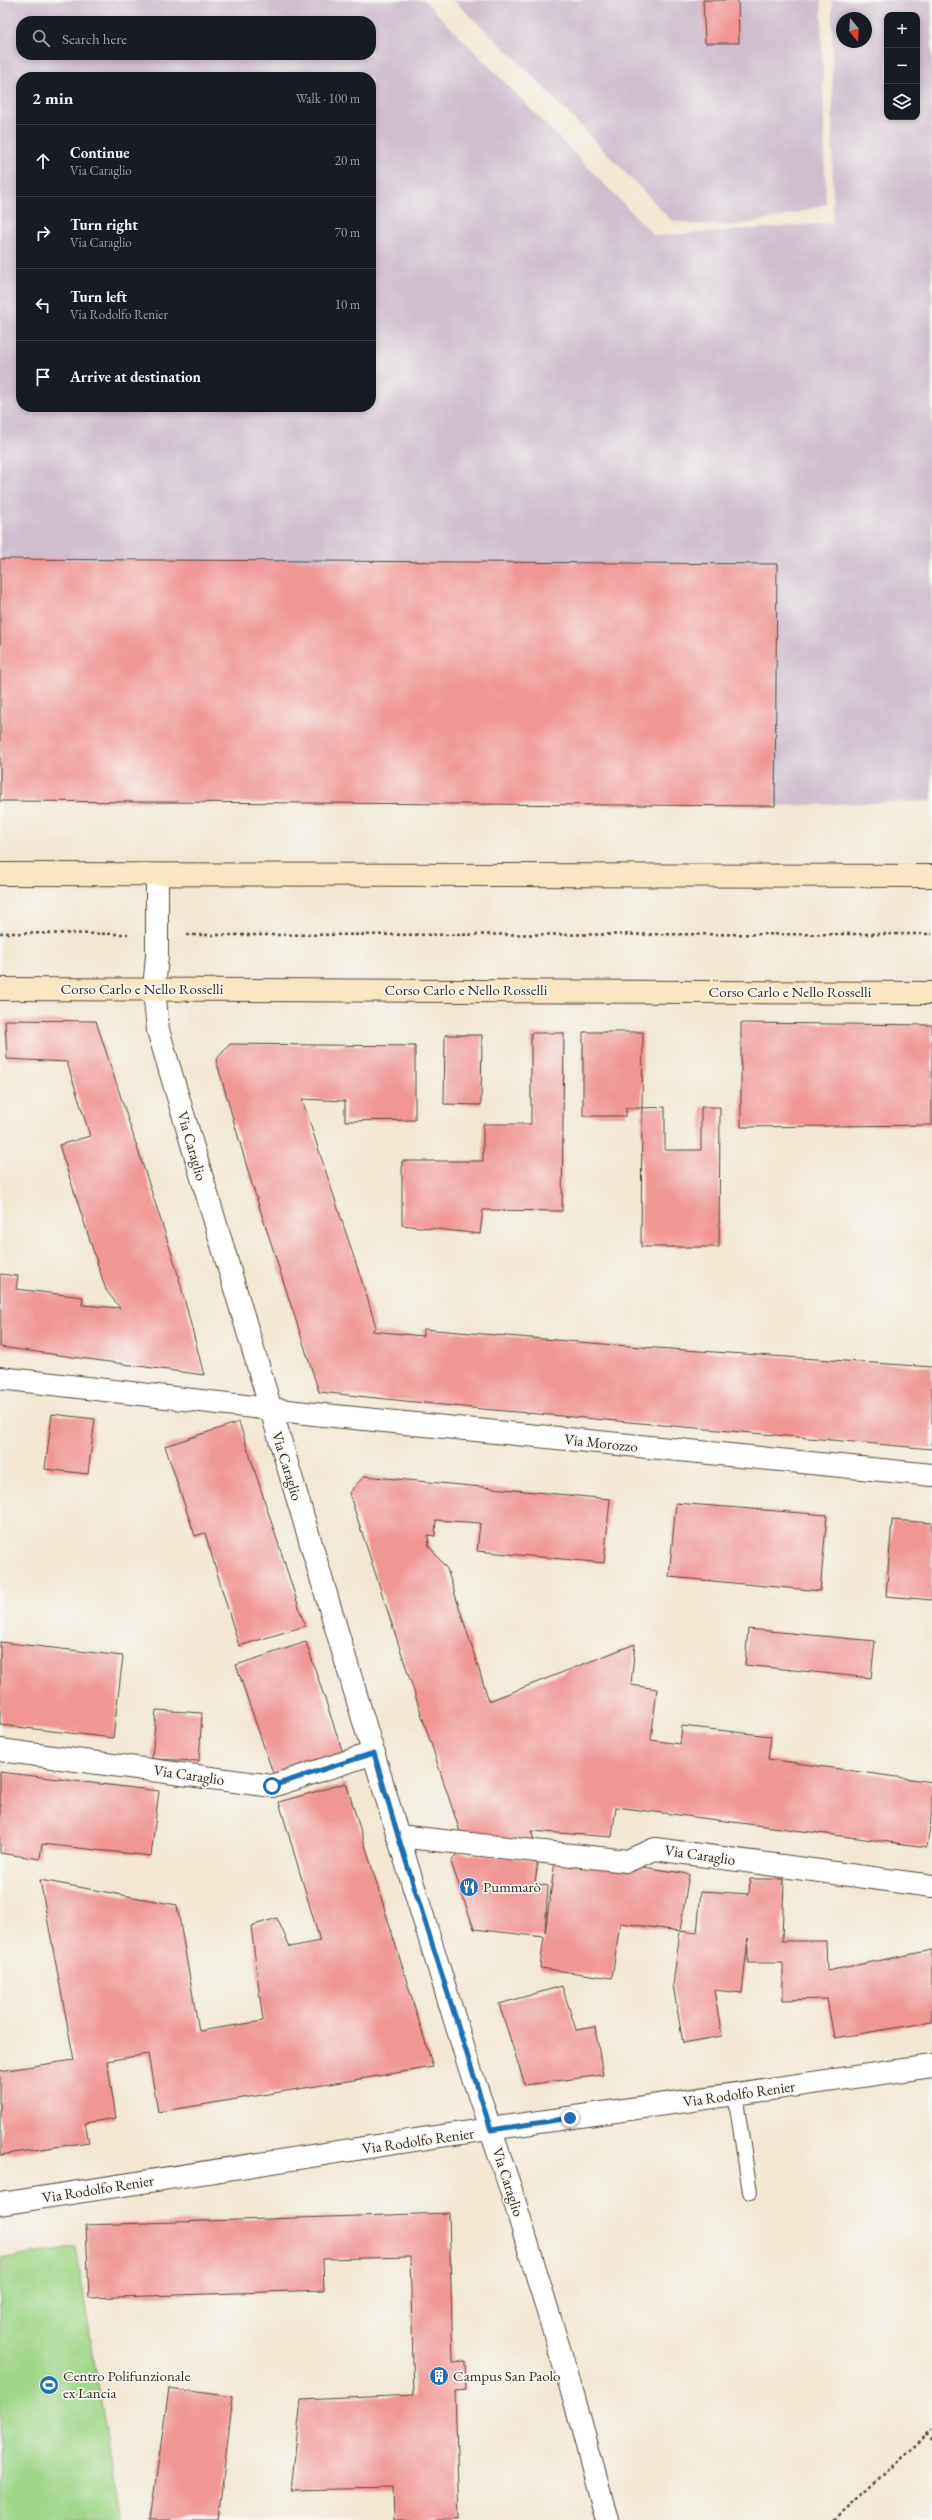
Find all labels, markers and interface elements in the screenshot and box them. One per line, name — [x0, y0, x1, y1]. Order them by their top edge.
north arrow — [836, 12, 872, 48]
map controls — [884, 12, 920, 120]
button: + — [884, 12, 920, 48]
search box — [16, 16, 376, 60]
icon: search — [30, 27, 52, 49]
text: Search here — [62, 29, 127, 48]
button: − — [884, 48, 920, 84]
button: layers — [884, 84, 920, 120]
text: 2 min — [32, 87, 73, 109]
text: Walk · 100 m — [296, 90, 360, 107]
text: Continue — [70, 143, 130, 162]
icon: ahead — [32, 150, 54, 172]
text: 20 m — [335, 152, 360, 169]
text: Via Caraglio — [70, 162, 132, 179]
text: Turn right — [70, 215, 138, 234]
icon: right — [32, 222, 54, 244]
text: 70 m — [335, 224, 360, 241]
text: Via Caraglio — [70, 234, 132, 251]
text: Turn left — [70, 287, 127, 306]
icon: left — [32, 294, 54, 316]
text: 10 m — [335, 296, 360, 313]
text: Via Rodolfo Renier — [70, 306, 168, 323]
icon: arrive — [32, 366, 54, 388]
text: Arrive at destination — [70, 367, 201, 386]
street label: Corso Carlo e Nello Rosselli — [61, 979, 224, 998]
street label: Corso Carlo e Nello Rosselli — [385, 980, 548, 999]
street label: Corso Carlo e Nello Rosselli — [709, 982, 872, 1001]
street label: Via Caraglio — [174, 1109, 211, 1183]
street label: Via Caraglio — [268, 1429, 307, 1503]
street label: Via Morozzo — [563, 1429, 639, 1456]
street label: Via Caraglio — [152, 1760, 226, 1789]
route start — [263, 1777, 281, 1795]
street label: Via Caraglio — [663, 1840, 737, 1869]
restaurant icon: Pummarò — [458, 1876, 480, 1898]
place label: Pummarò — [483, 1877, 541, 1896]
street label: Via Rodolfo Renier — [682, 2076, 796, 2111]
route end — [561, 2109, 579, 2127]
street label: Via Rodolfo Renier — [361, 2123, 475, 2158]
street label: Via Caraglio — [488, 2145, 529, 2219]
street label: Via Rodolfo Renier — [41, 2170, 155, 2207]
building icon: Campus San Paolo — [428, 2365, 450, 2387]
place label: Centro Polifunzionale ex Lancia — [63, 2366, 190, 2402]
place label: Campus San Paolo — [453, 2366, 560, 2385]
sports icon: Centro Polifunzionale ex Lancia — [38, 2374, 60, 2396]

